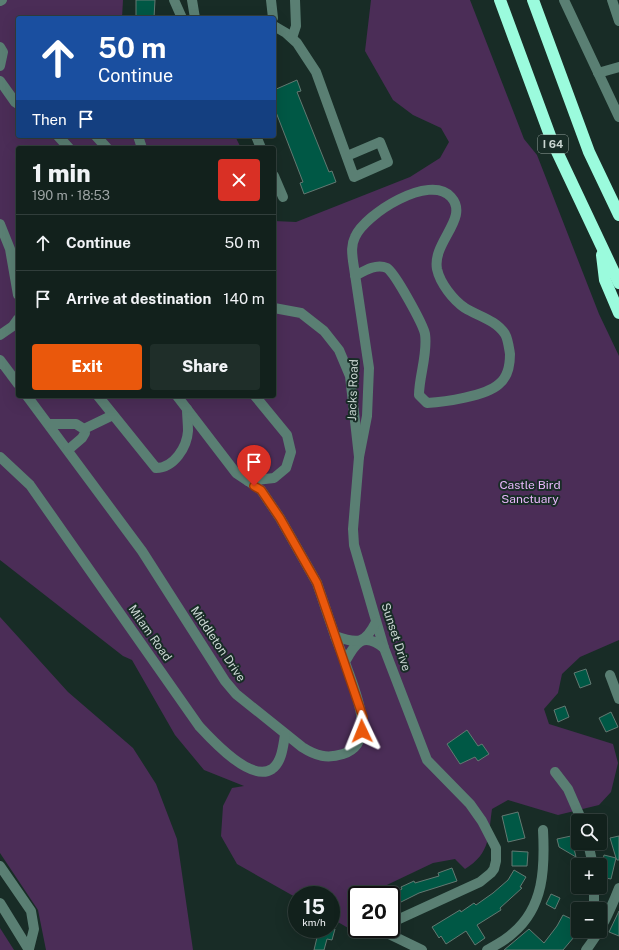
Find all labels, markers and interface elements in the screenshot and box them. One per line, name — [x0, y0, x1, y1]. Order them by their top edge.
text: 50 m — [98, 31, 166, 64]
icon: ahead — [32, 32, 84, 84]
text: Continue — [98, 65, 173, 86]
icon: arrive — [75, 108, 97, 130]
text: Then — [32, 111, 67, 128]
road number: I 64 — [538, 135, 568, 153]
text: 1 min — [32, 159, 91, 187]
button: close — [218, 159, 260, 201]
text: 190 m · 18:53 — [32, 188, 110, 203]
icon: ahead — [32, 232, 54, 254]
text: Continue — [66, 234, 131, 251]
text: 50 m — [225, 234, 260, 251]
icon: arrive — [32, 288, 54, 310]
text: Arrive at destination — [66, 290, 211, 307]
text: 140 m — [223, 290, 265, 307]
button: Exit — [32, 344, 142, 390]
button: Share — [150, 344, 260, 390]
street label: Jacks Road — [345, 359, 361, 421]
pin — [237, 445, 271, 486]
icon: arrive — [243, 451, 265, 473]
park label: Castle Bird Sanctuary — [499, 478, 561, 506]
street label: Sunset Drive — [378, 601, 414, 673]
street label: Milam Road — [125, 602, 175, 664]
street label: Middleton Drive — [188, 604, 248, 684]
position arrow — [341, 710, 383, 752]
map controls — [571, 814, 607, 938]
button: search — [571, 814, 607, 850]
button: + — [571, 858, 607, 894]
speed limit sign: 20 — [348, 886, 400, 938]
text: 15 — [303, 895, 325, 919]
button: − — [571, 902, 607, 938]
text: km/h — [302, 916, 326, 928]

